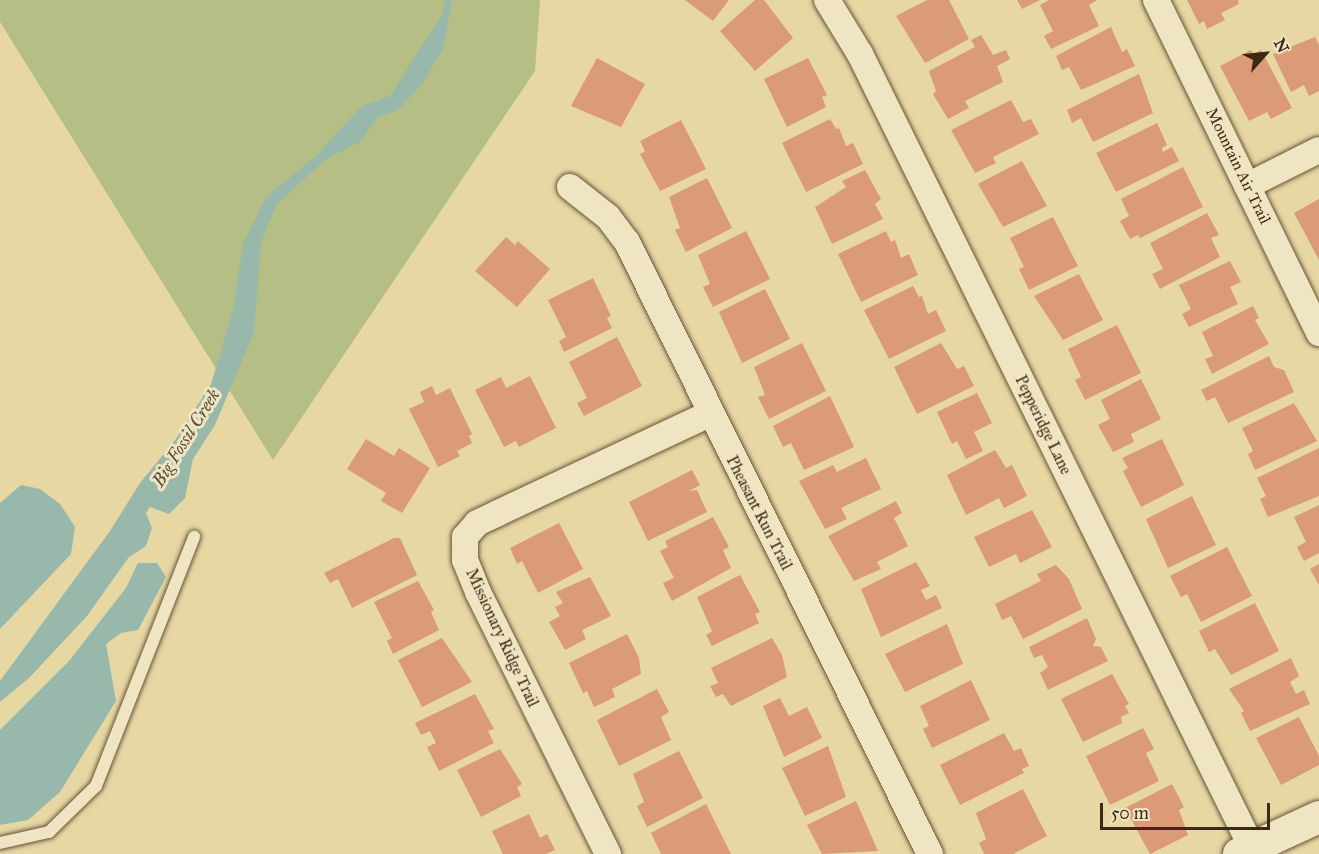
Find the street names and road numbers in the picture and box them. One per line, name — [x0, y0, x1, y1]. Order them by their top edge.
street label: Mountain Air Trail — [1201, 105, 1275, 227]
street label: Pepperidge Lane — [1011, 372, 1075, 478]
street label: Pheasant Run Trail — [722, 453, 796, 573]
street label: Missionary Ridge Trail — [461, 566, 543, 710]

